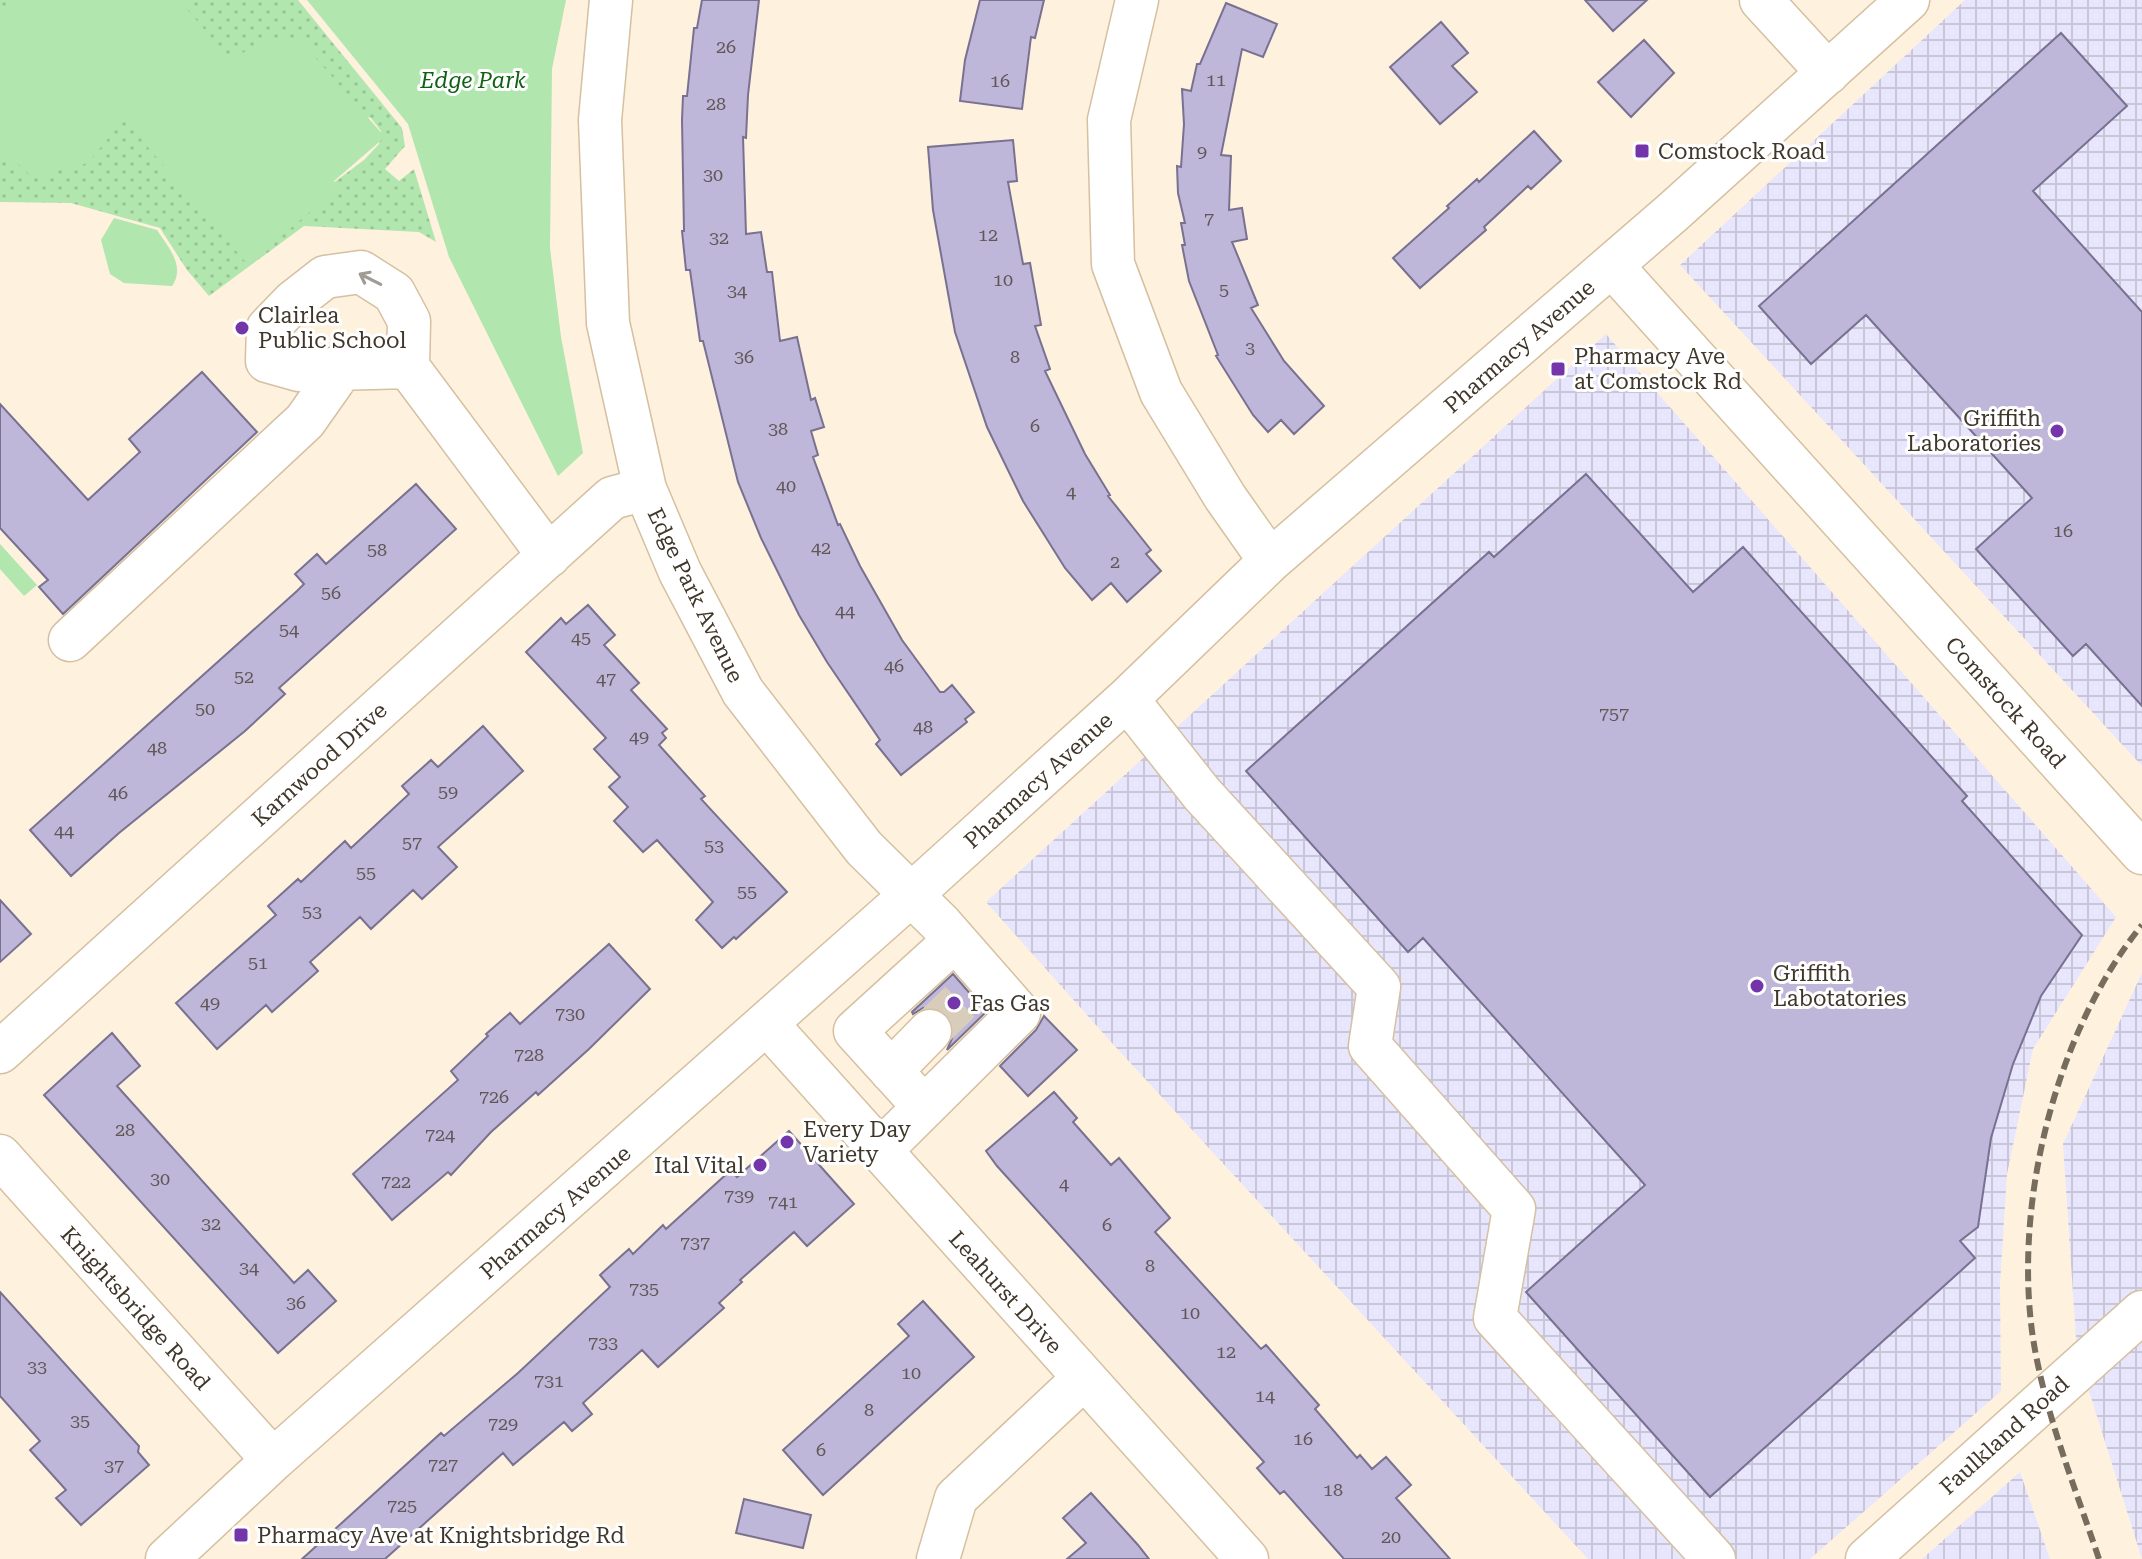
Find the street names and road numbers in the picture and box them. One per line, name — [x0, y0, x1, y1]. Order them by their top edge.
street label: Pharmacy Avenue — [1439, 274, 1600, 418]
street label: Edge Park Avenue — [642, 504, 749, 686]
street label: Comstock Road — [1940, 632, 2071, 773]
street label: Karnwood Drive — [247, 697, 392, 831]
street label: Pharmacy Avenue — [959, 707, 1118, 853]
street label: Pharmacy Avenue — [475, 1140, 636, 1284]
street label: Knightsbridge Road — [56, 1222, 215, 1395]
street label: Leahurst Drive — [944, 1226, 1067, 1359]
street label: Faulkland Road — [1935, 1371, 2074, 1500]

